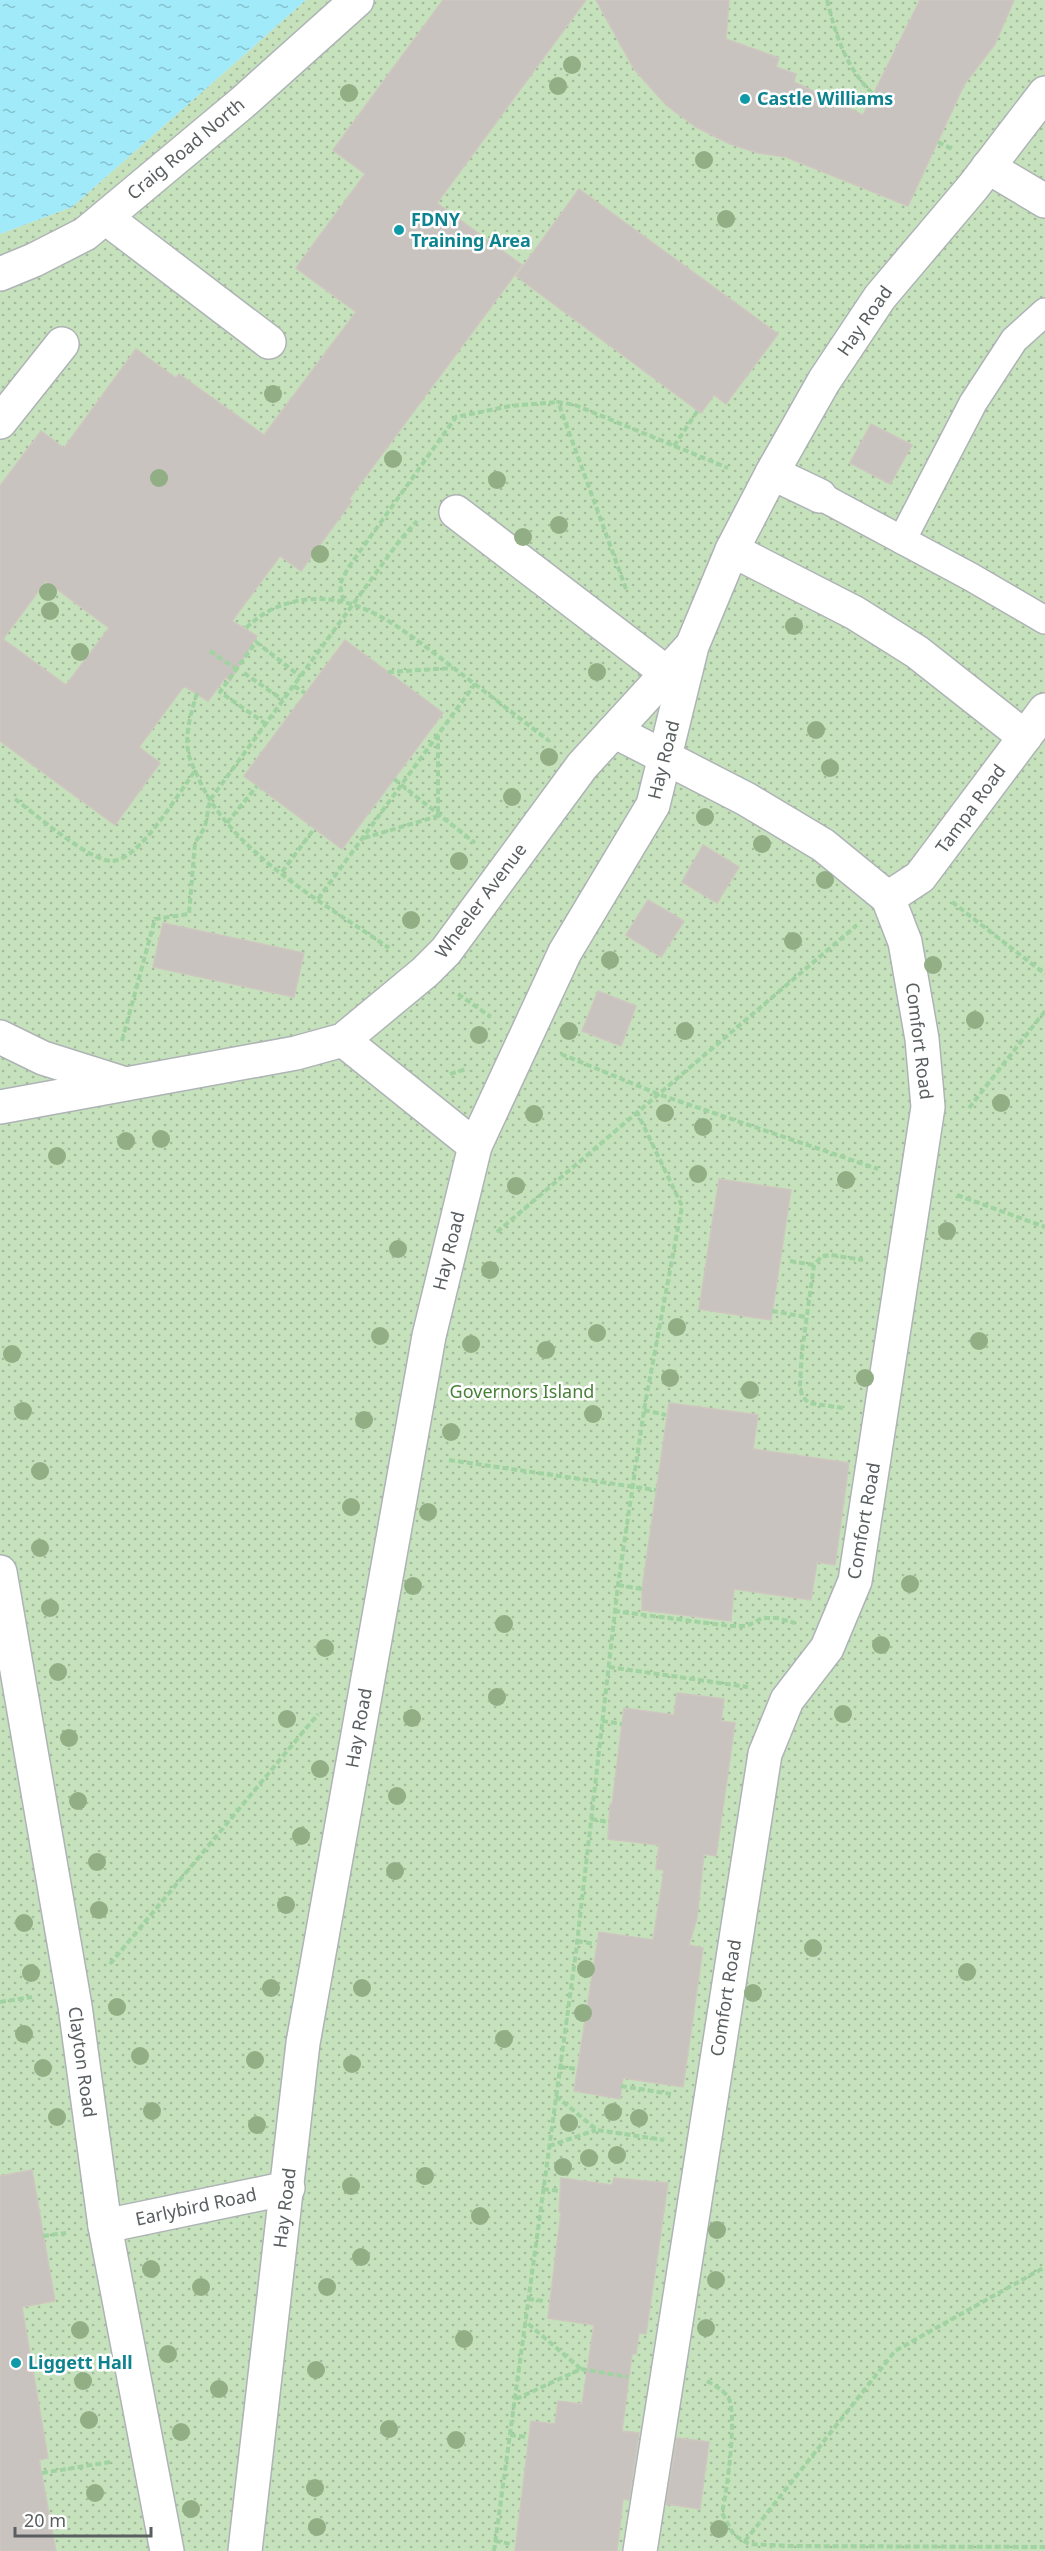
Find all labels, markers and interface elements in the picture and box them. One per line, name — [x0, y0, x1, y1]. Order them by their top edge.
place label: Castle Williams — [757, 86, 893, 110]
street label: Craig Road North — [122, 92, 249, 205]
marker: Castle Williams — [738, 92, 752, 106]
place label: FDNY Training Area — [411, 207, 531, 252]
marker: FDNY Training Area — [392, 223, 406, 237]
street label: Hay Road — [831, 281, 897, 360]
street label: Hay Road — [642, 718, 684, 802]
street label: Tampa Road — [930, 759, 1011, 858]
street label: Wheeler Avenue — [429, 838, 531, 963]
street label: Comfort Road — [901, 981, 939, 1101]
street label: Hay Road — [427, 1209, 469, 1293]
park label: Governors Island — [450, 1379, 594, 1403]
street label: Comfort Road — [841, 1461, 885, 1581]
street label: Hay Road — [339, 1686, 377, 1770]
street label: Comfort Road — [704, 1938, 746, 2058]
street label: Clayton Road — [63, 2005, 103, 2119]
street label: Hay Road — [267, 2166, 301, 2249]
street label: Earlybird Road — [133, 2181, 259, 2231]
place label: Liggett Hall — [28, 2350, 133, 2374]
marker: Liggett Hall — [9, 2356, 23, 2370]
scale bar — [15, 2500, 152, 2538]
text: 20 m — [24, 2508, 66, 2532]

